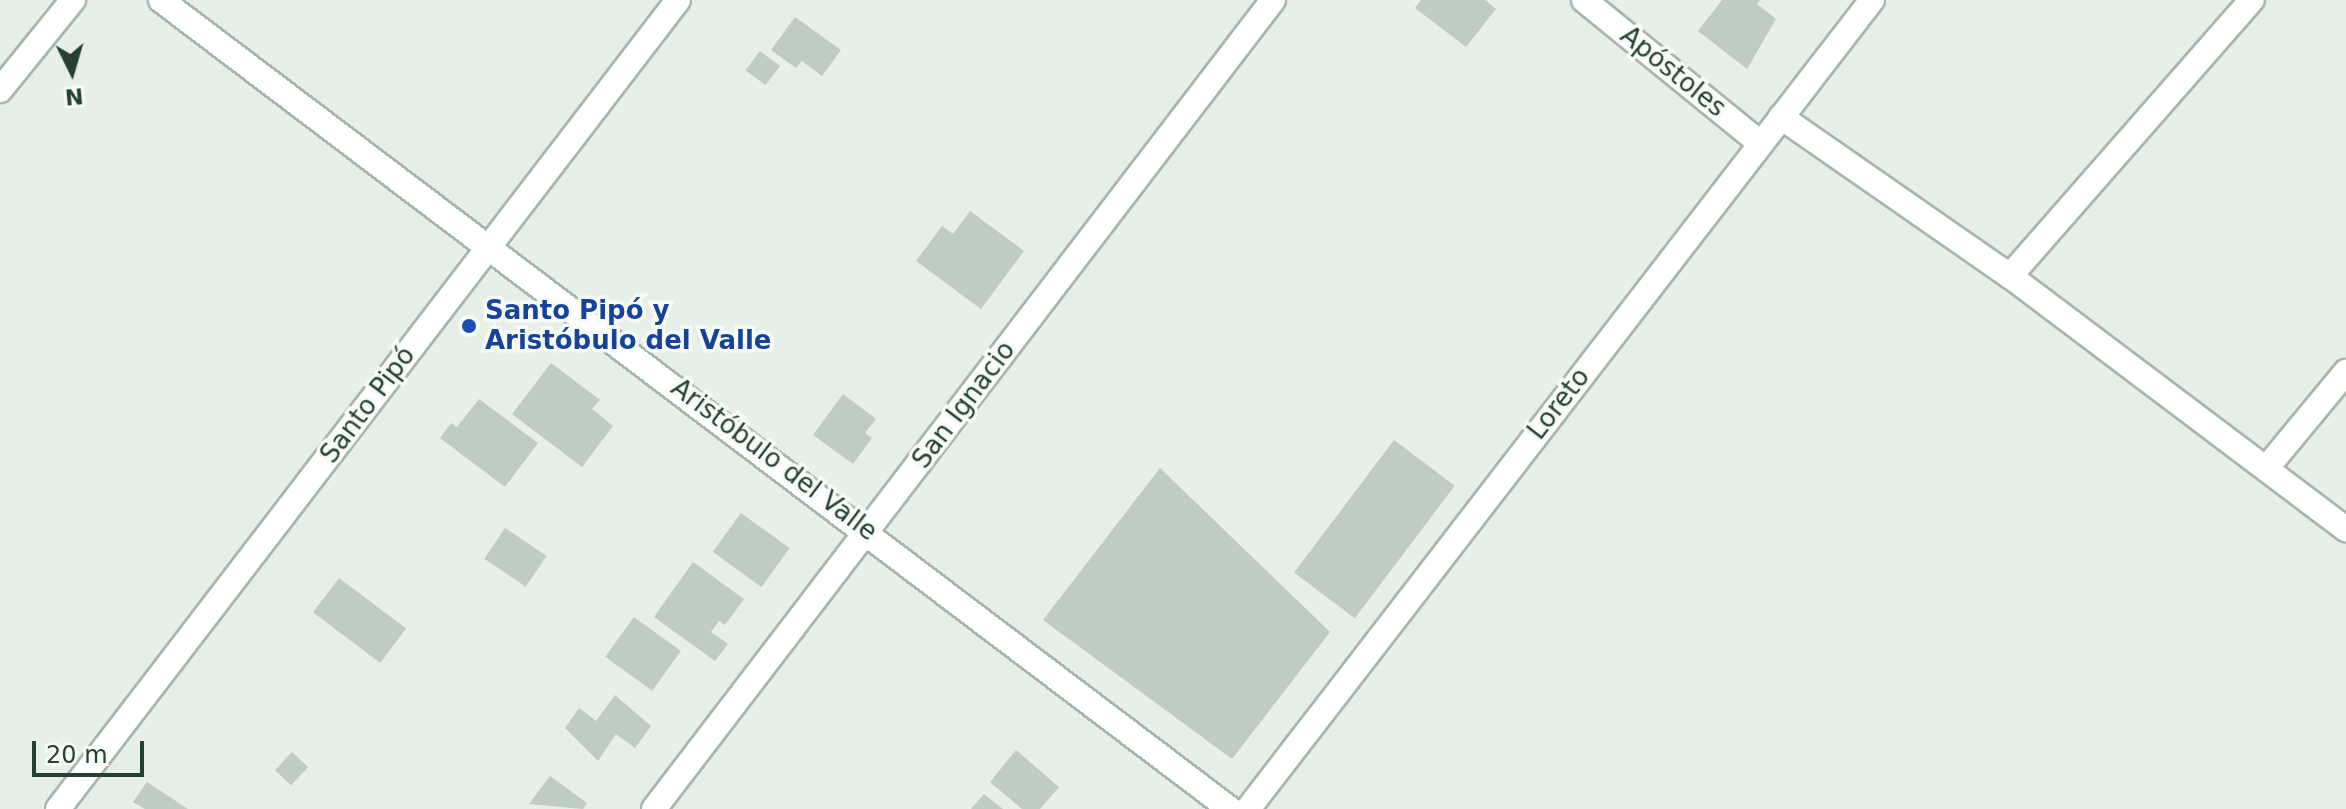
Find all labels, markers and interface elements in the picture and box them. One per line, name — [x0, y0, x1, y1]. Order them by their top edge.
street label: Apóstoles — [1614, 20, 1732, 124]
north arrow — [32, 32, 112, 112]
text: N — [64, 83, 84, 110]
place label: Santo Pipó y Aristóbulo del Valle — [485, 295, 771, 356]
marker: Santo Pipó y Aristóbulo del Valle — [460, 317, 478, 335]
street label: San Ignacio — [906, 335, 1022, 475]
street label: Santo Pipó — [314, 340, 422, 470]
street label: Loreto — [1521, 362, 1597, 446]
street label: Aristóbulo del Valle — [665, 372, 883, 548]
scale bar — [36, 725, 148, 775]
text: 20 m — [46, 741, 108, 769]

